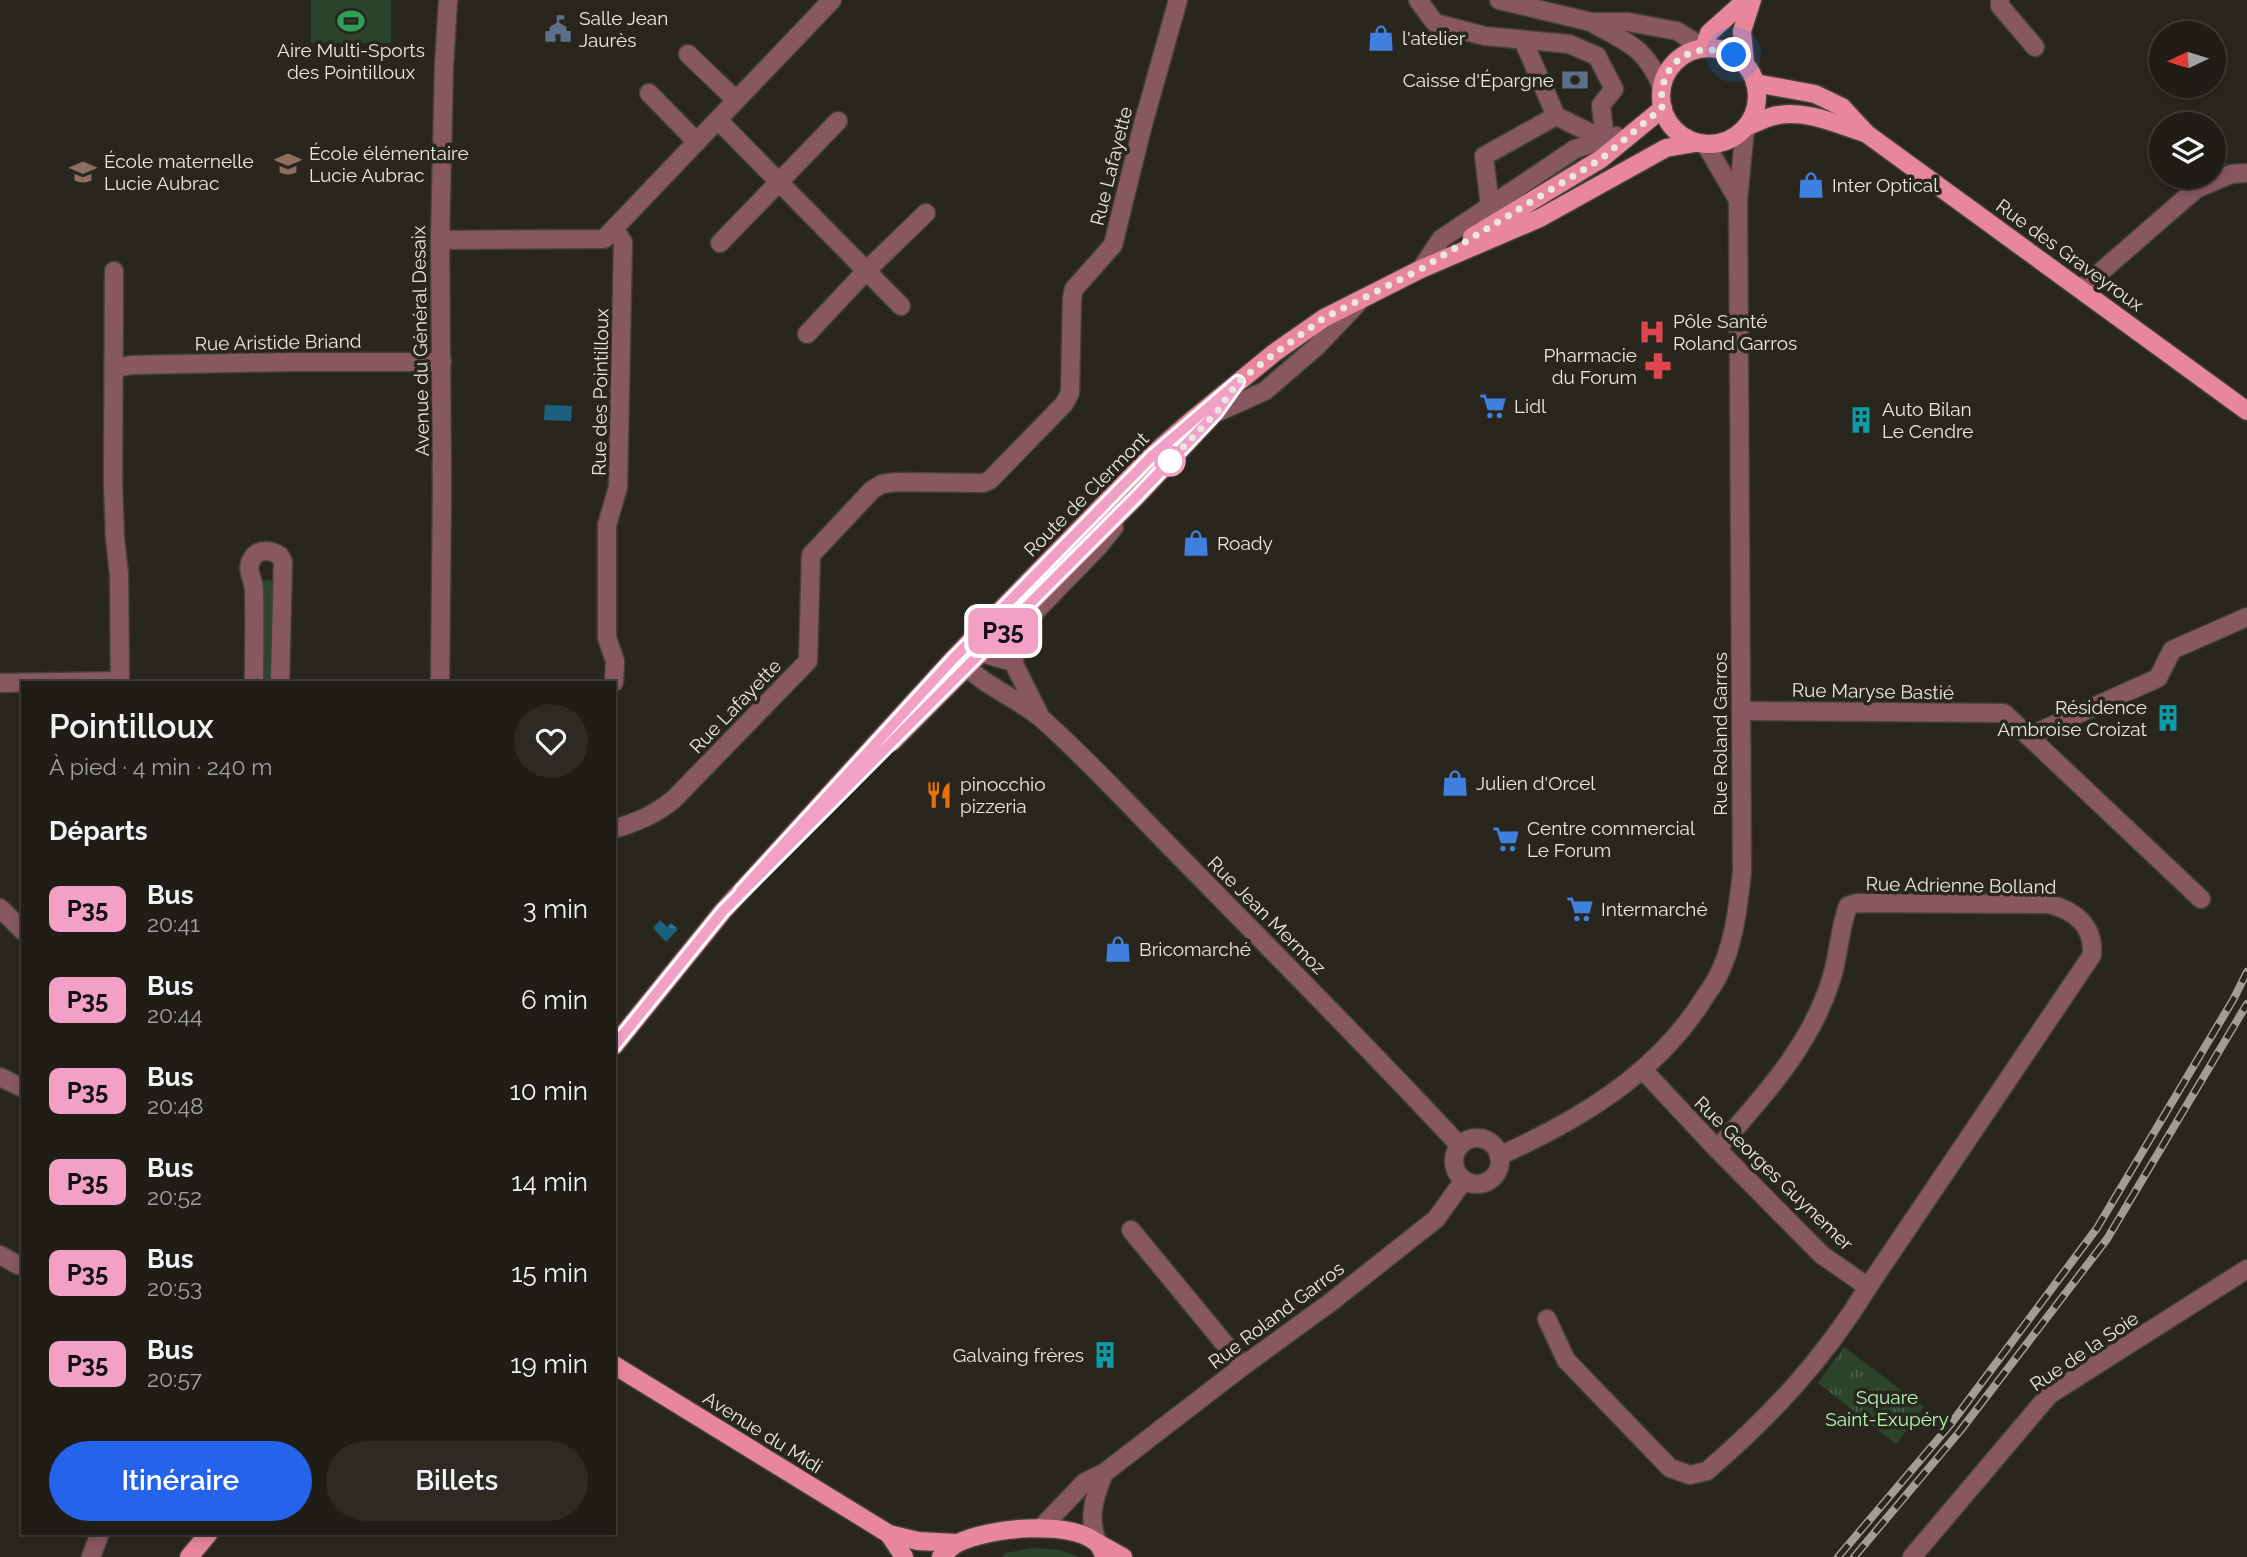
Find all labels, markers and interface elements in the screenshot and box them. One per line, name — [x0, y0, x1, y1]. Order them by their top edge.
sports icon: Aire Multi-Sports des Pointilloux — [336, 6, 366, 36]
place label: Salle Jean Jaurès — [579, 7, 668, 51]
public building icon: Salle Jean Jaurès — [543, 14, 573, 44]
north arrow — [2149, 21, 2226, 98]
map controls — [2149, 21, 2226, 189]
shop icon: l'atelier — [1366, 23, 1396, 53]
place label: l'atelier — [1402, 27, 1466, 49]
your location — [1716, 37, 1751, 72]
place label: Aire Multi-Sports des Pointilloux — [277, 39, 425, 83]
bank icon: Caisse d'Épargne — [1560, 65, 1590, 95]
place label: Caisse d'Épargne — [1403, 69, 1554, 91]
street label: Rue Lafayette — [1086, 104, 1136, 228]
button: layers — [2149, 112, 2226, 189]
place label: École élémentaire Lucie Aubrac — [309, 142, 469, 186]
school or university icon: École élémentaire Lucie Aubrac — [273, 149, 303, 179]
place label: École maternelle Lucie Aubrac — [104, 150, 254, 194]
school or university icon: École maternelle Lucie Aubrac — [68, 157, 98, 187]
shop icon: Inter Optical — [1796, 170, 1826, 200]
place label: Inter Optical — [1832, 174, 1939, 196]
street label: Rue des Graveyroux — [1992, 194, 2148, 316]
street label: Avenue du Général Desaix — [407, 225, 433, 457]
street label: Rue des Pointilloux — [588, 308, 612, 476]
place label: Pôle Santé Roland Garros — [1673, 310, 1797, 354]
hospital icon: Pôle Santé Roland Garros — [1637, 317, 1667, 347]
street label: Rue Aristide Briand — [194, 330, 362, 354]
place label: Pharmacie du Forum — [1544, 344, 1637, 388]
pharmacy icon: Pharmacie du Forum — [1643, 351, 1673, 381]
supermarket icon: Lidl — [1478, 391, 1508, 421]
place label: Lidl — [1514, 395, 1547, 417]
place label: Auto Bilan Le Cendre — [1882, 398, 1973, 442]
building icon: Auto Bilan Le Cendre — [1846, 405, 1876, 435]
street label: Route de Clermont — [1019, 427, 1153, 561]
unlabelled marker — [1155, 446, 1185, 476]
shop icon: Roady — [1181, 528, 1211, 558]
place label: Roady — [1217, 532, 1273, 554]
line badge: P35 — [963, 608, 1043, 654]
text: P35 — [982, 616, 1024, 645]
street label: Rue Roland Garros — [1709, 652, 1731, 816]
street label: Rue Lafayette — [685, 655, 785, 757]
street label: Rue Maryse Bastié — [1792, 679, 1954, 703]
place label: Résidence Ambroise Croizat — [1997, 696, 2148, 740]
building icon: Résidence Ambroise Croizat — [2153, 703, 2183, 733]
button: heart — [514, 704, 588, 778]
text: Pointilloux — [49, 707, 214, 746]
text: À pied · 4 min · 240 m — [49, 753, 272, 780]
shop icon: Julien d'Orcel — [1440, 768, 1470, 798]
place label: Julien d'Orcel — [1476, 772, 1596, 794]
place label: pinocchio pizzeria — [960, 773, 1046, 817]
restaurant icon: pinocchio pizzeria — [924, 780, 954, 810]
text: Départs — [49, 816, 148, 846]
place label: Centre commercial Le Forum — [1527, 817, 1696, 861]
supermarket icon: Centre commercial Le Forum — [1491, 824, 1521, 854]
street label: Rue Jean Mermoz — [1203, 851, 1331, 979]
street label: Rue Adrienne Bolland — [1865, 872, 2057, 898]
text: Bus — [147, 880, 194, 910]
text: P35 — [67, 894, 108, 923]
text: 3 min — [523, 894, 588, 924]
supermarket icon: Intermarché — [1565, 894, 1595, 924]
place label: Intermarché — [1601, 898, 1708, 920]
text: 20:41 — [147, 910, 200, 937]
shop icon: Bricomarché — [1103, 934, 1133, 964]
place label: Bricomarché — [1139, 938, 1251, 960]
text: Bus — [147, 971, 194, 1001]
text: P35 — [67, 985, 108, 1014]
text: 6 min — [521, 985, 588, 1015]
text: 20:44 — [147, 1001, 203, 1028]
text: Bus — [147, 1062, 194, 1092]
text: P35 — [67, 1076, 108, 1105]
text: 10 min — [510, 1076, 588, 1106]
text: 20:48 — [147, 1092, 204, 1119]
street label: Rue Georges Guynemer — [1690, 1092, 1858, 1255]
text: Bus — [147, 1153, 194, 1183]
text: P35 — [67, 1167, 108, 1196]
text: 14 min — [511, 1167, 588, 1197]
text: 20:52 — [147, 1183, 202, 1210]
text: Bus — [147, 1244, 194, 1274]
street label: Rue Roland Garros — [1204, 1257, 1348, 1373]
text: P35 — [67, 1258, 108, 1287]
text: 15 min — [511, 1258, 588, 1288]
text: 20:53 — [147, 1274, 202, 1301]
street label: Rue de la Soie — [2026, 1307, 2142, 1395]
text: Bus — [147, 1335, 194, 1365]
building icon: Galvaing frères — [1090, 1340, 1120, 1370]
place label: Galvaing frères — [953, 1344, 1084, 1366]
text: P35 — [67, 1349, 108, 1378]
text: 19 min — [510, 1349, 588, 1379]
text: 20:57 — [147, 1365, 202, 1392]
park label: Square Saint-Exupéry — [1825, 1386, 1949, 1430]
street label: Avenue du Midi — [699, 1387, 827, 1477]
button: Itinéraire — [49, 1441, 312, 1521]
button: Billets — [326, 1441, 588, 1521]

